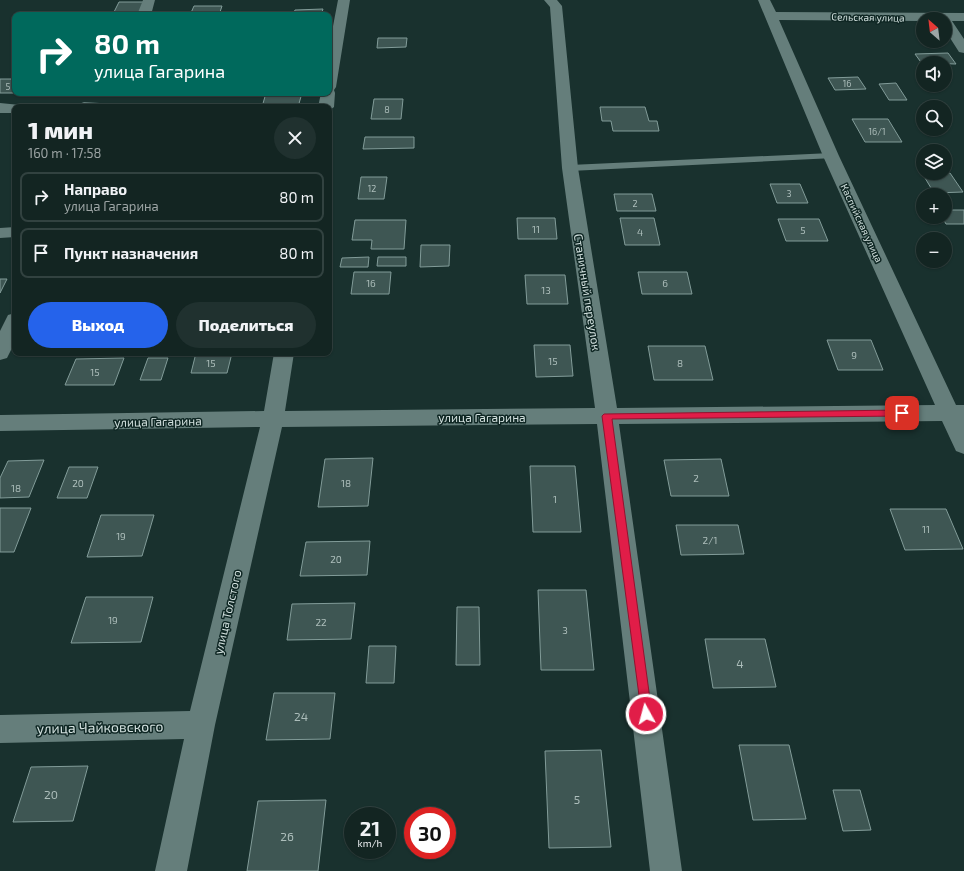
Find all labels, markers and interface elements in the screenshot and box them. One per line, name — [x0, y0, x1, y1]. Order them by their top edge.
street label: Сельская улица — [831, 10, 905, 25]
north arrow — [916, 12, 952, 48]
map controls — [916, 12, 952, 268]
text: 80 m — [94, 26, 160, 60]
icon: right — [28, 28, 80, 80]
button: sound — [916, 56, 952, 92]
text: улица Гагарина — [94, 60, 225, 82]
house number: 16 — [843, 78, 851, 89]
house number: 5 — [6, 81, 11, 92]
button: search — [916, 100, 952, 136]
house number: 8 — [384, 104, 390, 115]
text: 1 мин — [28, 115, 93, 144]
button: close — [274, 117, 316, 159]
house number: 16/1 — [869, 126, 885, 137]
button: layers — [916, 144, 952, 180]
text: 160 m · 17:58 — [28, 145, 101, 161]
text: Направо — [64, 180, 127, 198]
street label: Каспийская улица — [838, 182, 885, 265]
house number: 12 — [368, 183, 376, 194]
icon: right — [30, 186, 52, 208]
text: 80 m — [279, 188, 314, 206]
house number: 3 — [786, 188, 792, 199]
button: + — [916, 188, 952, 224]
text: улица Гагарина — [64, 198, 159, 214]
house number: 2 — [632, 198, 638, 209]
house number: 11 — [532, 223, 540, 235]
house number: 5 — [800, 224, 806, 236]
house number: 4 — [637, 226, 643, 238]
button: − — [916, 232, 952, 268]
street label: Станичный переулок — [571, 233, 604, 352]
icon: arrive — [30, 242, 52, 264]
text: Пункт назначения — [64, 244, 198, 262]
text: 80 m — [279, 244, 314, 262]
house number: 16 — [366, 277, 376, 289]
house number: 6 — [662, 277, 668, 289]
house number: 13 — [541, 284, 551, 296]
button: Выход — [28, 302, 168, 348]
button: Поделиться — [176, 302, 316, 348]
house number: 9 — [851, 349, 857, 361]
house number: 15 — [548, 355, 558, 367]
house number: 15 — [206, 357, 216, 369]
house number: 8 — [677, 357, 683, 369]
house number: 15 — [90, 366, 100, 378]
pin — [885, 396, 919, 430]
icon: arrive — [891, 402, 913, 424]
street label: улица Гагарина — [438, 410, 526, 425]
street label: улица Гагарина — [114, 413, 202, 430]
house number: 2 — [693, 472, 699, 484]
house number: 20 — [72, 477, 84, 489]
house number: 18 — [341, 477, 351, 489]
house number: 18 — [11, 482, 21, 494]
house number: 1 — [553, 493, 557, 505]
house number: 11 — [922, 523, 930, 535]
house number: 19 — [116, 530, 126, 542]
house number: 2/1 — [703, 534, 717, 546]
house number: 20 — [330, 553, 342, 565]
street label: улица Толстого — [210, 568, 245, 656]
house number: 19 — [108, 614, 118, 626]
house number: 22 — [315, 616, 327, 628]
house number: 3 — [562, 624, 568, 636]
house number: 4 — [736, 656, 744, 670]
position arrow — [625, 693, 667, 735]
house number: 24 — [294, 709, 308, 723]
street label: улица Чайковского — [36, 717, 164, 737]
house number: 20 — [44, 787, 58, 801]
house number: 5 — [574, 792, 580, 806]
speed limit sign: 30 — [404, 807, 456, 859]
text: 21 — [360, 816, 380, 840]
house number: 26 — [280, 829, 294, 843]
text: km/h — [358, 837, 382, 849]

